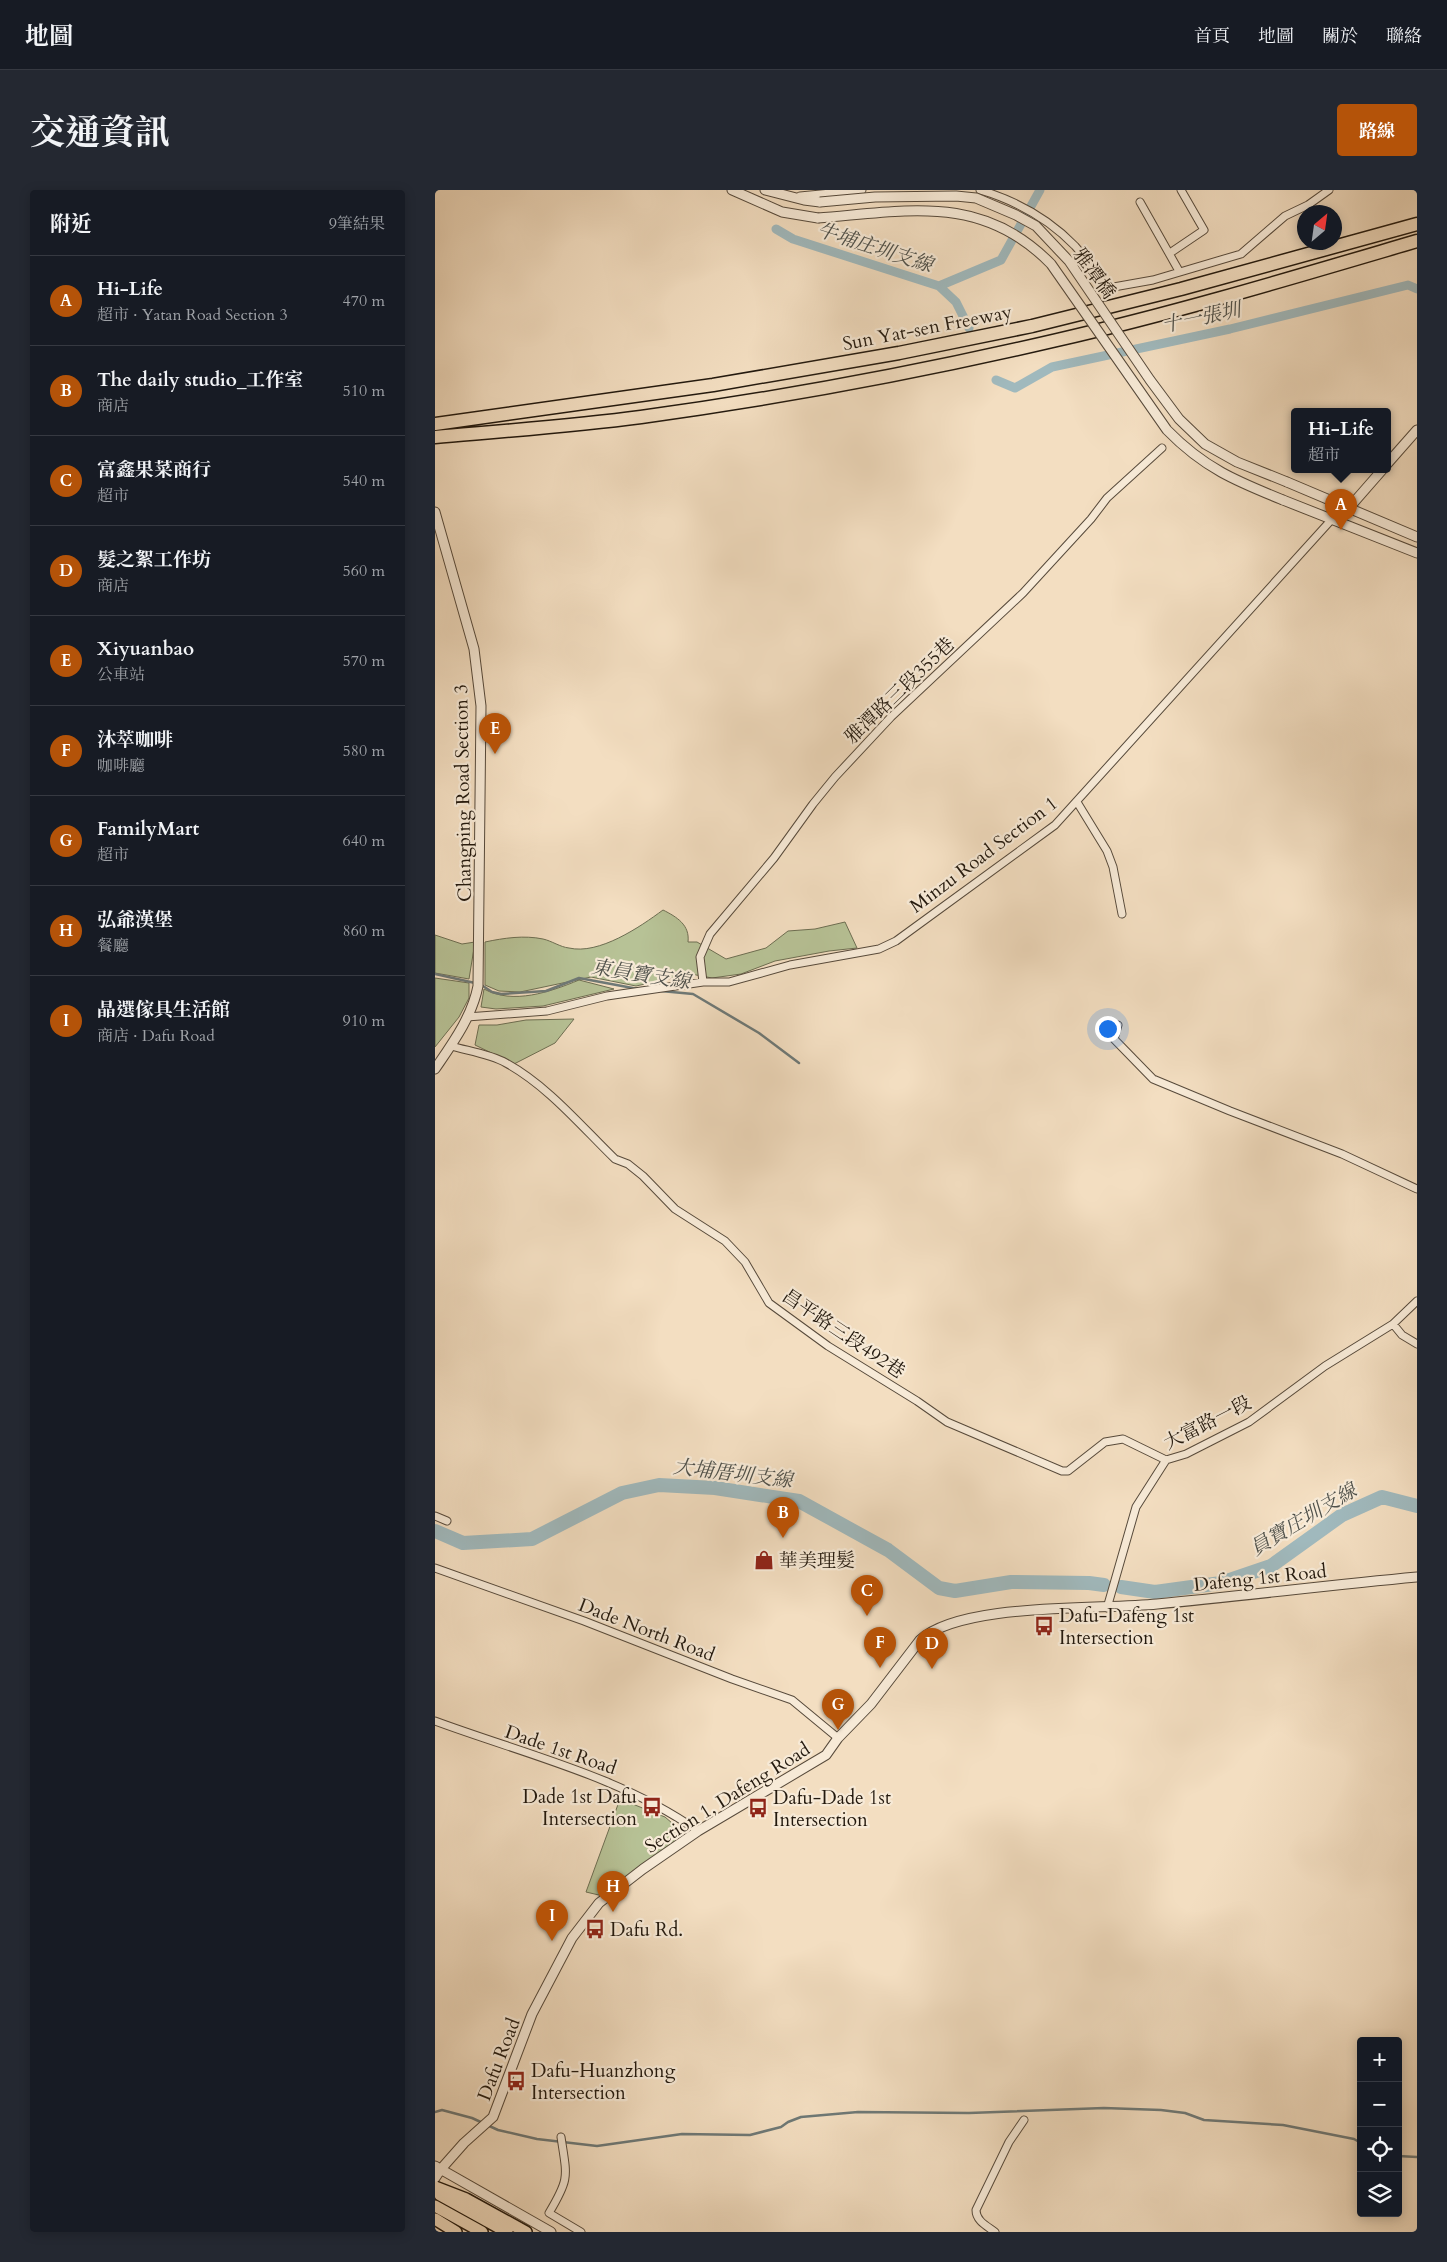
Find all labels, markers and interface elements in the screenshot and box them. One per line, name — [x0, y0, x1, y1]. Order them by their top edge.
text: 地圖 — [25, 20, 73, 53]
text: 首頁 — [1194, 24, 1230, 49]
text: 地圖 — [1258, 24, 1294, 49]
text: 關於 — [1322, 24, 1358, 49]
text: 聯絡 — [1386, 24, 1422, 49]
button: 路線 — [1337, 104, 1417, 156]
text: 交通資訊 — [30, 109, 170, 157]
north arrow — [1297, 205, 1342, 250]
text: 附近 — [50, 210, 92, 239]
text: 9筆結果 — [329, 213, 385, 235]
water label: 牛埔庄圳支線 — [814, 216, 938, 279]
street label: 雅潭橋 — [1067, 243, 1121, 304]
text: Hi-Life — [97, 276, 163, 302]
text: A — [60, 290, 72, 312]
text: 470 m — [343, 290, 385, 312]
water label: 十一張圳 — [1159, 295, 1246, 339]
street label: Sun Yat-sen Freeway — [840, 299, 1014, 357]
text: 超市 · Yatan Road Section 3 — [97, 304, 288, 326]
text: The daily studio_工作室 — [97, 367, 303, 393]
text: B — [60, 380, 72, 402]
text: 510 m — [343, 380, 385, 402]
text: 商店 — [97, 395, 129, 417]
popup — [1291, 408, 1391, 473]
text: Hi-Life — [1308, 416, 1374, 442]
text: 超市 — [1308, 444, 1340, 466]
text: 富鑫果菜商行 — [97, 457, 211, 483]
text: C — [60, 470, 72, 492]
text: 540 m — [343, 470, 385, 492]
text: 超市 — [97, 485, 129, 507]
pin: A — [1325, 489, 1357, 530]
text: 髮之絮工作坊 — [97, 547, 211, 573]
text: D — [59, 560, 73, 582]
text: 560 m — [343, 560, 385, 582]
text: 商店 — [97, 575, 129, 597]
street label: 雅潭路三段355巷 — [839, 632, 960, 750]
text: Xiyuanbao — [97, 636, 194, 662]
text: E — [61, 650, 71, 672]
text: 570 m — [343, 650, 385, 672]
text: 公車站 — [97, 664, 145, 686]
street label: Changping Road Section 3 — [448, 684, 478, 902]
pin: E — [479, 713, 511, 754]
text: 沐萃咖啡 — [97, 727, 173, 753]
text: F — [61, 740, 71, 762]
text: 580 m — [343, 740, 385, 762]
text: 咖啡廳 — [97, 755, 145, 777]
street label: Minzu Road Section 1 — [904, 791, 1063, 919]
text: FamilyMart — [97, 816, 199, 842]
text: G — [59, 830, 73, 852]
text: 640 m — [343, 830, 385, 852]
text: 超市 — [97, 844, 129, 866]
text: 弘爺漢堡 — [97, 907, 173, 933]
text: H — [59, 920, 73, 942]
text: 860 m — [343, 920, 385, 942]
text: 餐廳 — [97, 935, 129, 957]
water label: 東員寶支線 — [589, 953, 694, 996]
text: 晶選傢具生活館 — [97, 997, 230, 1023]
text: I — [63, 1010, 69, 1032]
text: 910 m — [343, 1010, 385, 1032]
your location — [1095, 1016, 1121, 1042]
text: 商店 · Dafu Road — [97, 1025, 215, 1047]
street label: 昌平路三段492巷 — [777, 1283, 910, 1385]
street label: 大富路一段 — [1159, 1390, 1256, 1456]
water label: 大埔厝圳支線 — [672, 1453, 796, 1494]
water label: 員寶庄圳支線 — [1245, 1476, 1363, 1562]
pin: B — [767, 1497, 799, 1538]
place label: 華美理髮 — [779, 1548, 855, 1574]
shop icon: 華美理髮 — [753, 1549, 775, 1571]
street label: Dafeng 1st Road — [1192, 1558, 1328, 1598]
pin: C — [851, 1575, 883, 1616]
street label: Dade North Road — [575, 1592, 719, 1668]
place label: Dafu-Dafeng 1st Intersection — [1059, 1603, 1194, 1651]
bus stop icon: Dafu-Dafeng 1st Intersection — [1033, 1615, 1055, 1637]
pin: F — [864, 1627, 896, 1668]
pin: D — [916, 1628, 948, 1669]
pin: G — [822, 1689, 854, 1730]
street label: Dade 1st Road — [501, 1719, 620, 1781]
street label: Section 1, Dafeng Road — [640, 1736, 815, 1859]
place label: Dade 1st Dafu Intersection — [522, 1784, 637, 1832]
place label: Dafu-Dade 1st Intersection — [773, 1785, 891, 1833]
bus stop icon: Dade 1st Dafu Intersection — [641, 1796, 663, 1818]
bus stop icon: Dafu-Dade 1st Intersection — [747, 1797, 769, 1819]
pin: H — [597, 1871, 629, 1912]
pin: I — [536, 1900, 568, 1941]
place label: Dafu Rd. — [610, 1917, 683, 1943]
bus stop icon: Dafu Rd. — [584, 1918, 606, 1940]
street label: Dafu Road — [471, 2014, 527, 2105]
map controls — [1357, 2037, 1402, 2217]
button: + — [1357, 2037, 1402, 2082]
place label: Dafu-Huanzhong Intersection — [531, 2058, 676, 2106]
bus stop icon: Dafu-Huanzhong Intersection — [505, 2070, 527, 2092]
button: − — [1357, 2082, 1402, 2127]
button: locate — [1357, 2127, 1402, 2172]
button: layers — [1357, 2172, 1402, 2217]

